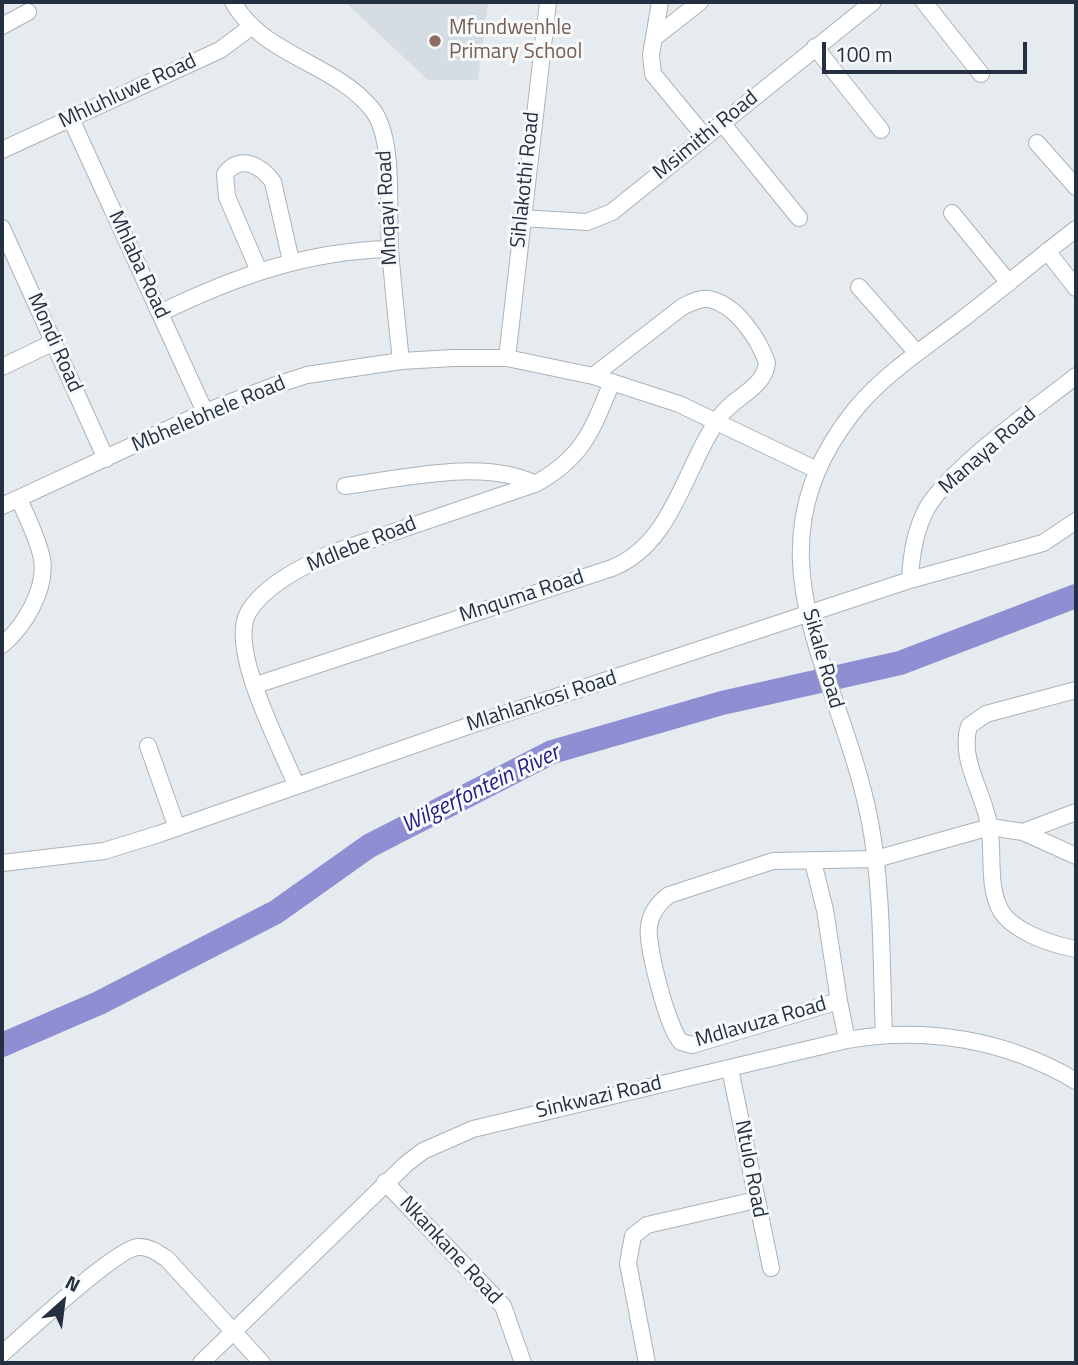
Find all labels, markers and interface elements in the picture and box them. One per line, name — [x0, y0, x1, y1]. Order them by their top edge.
place label: Mfundwenhle Primary School — [449, 16, 582, 66]
scale bar — [826, 28, 1031, 72]
marker: Mfundwenhle Primary School — [427, 33, 443, 49]
text: 100 m — [835, 38, 892, 70]
street label: Mhluhluwe Road — [55, 49, 201, 135]
street label: Msimithi Road — [649, 86, 763, 186]
street label: Sihlakothi Road — [506, 111, 546, 249]
street label: Mnqayi Road — [372, 150, 404, 266]
street label: Mhlaba Road — [102, 207, 174, 323]
street label: Mondi Road — [21, 290, 87, 396]
street label: Mbhelebhele Road — [128, 371, 290, 459]
street label: Manaya Road — [934, 402, 1042, 500]
street label: Mdlebe Road — [304, 512, 420, 578]
street label: Mnquma Road — [457, 565, 587, 629]
street label: Sikale Road — [796, 606, 848, 712]
street label: Mlahlankosi Road — [464, 666, 620, 738]
water label: Wilgerfontein River — [398, 740, 564, 840]
street label: Mdlavuza Road — [692, 992, 830, 1054]
street label: Sinkwazi Road — [534, 1071, 664, 1125]
street label: Ntulo Road — [728, 1118, 772, 1220]
street label: Nkankane Road — [394, 1192, 506, 1310]
north arrow — [28, 1267, 98, 1337]
text: N — [60, 1267, 86, 1299]

